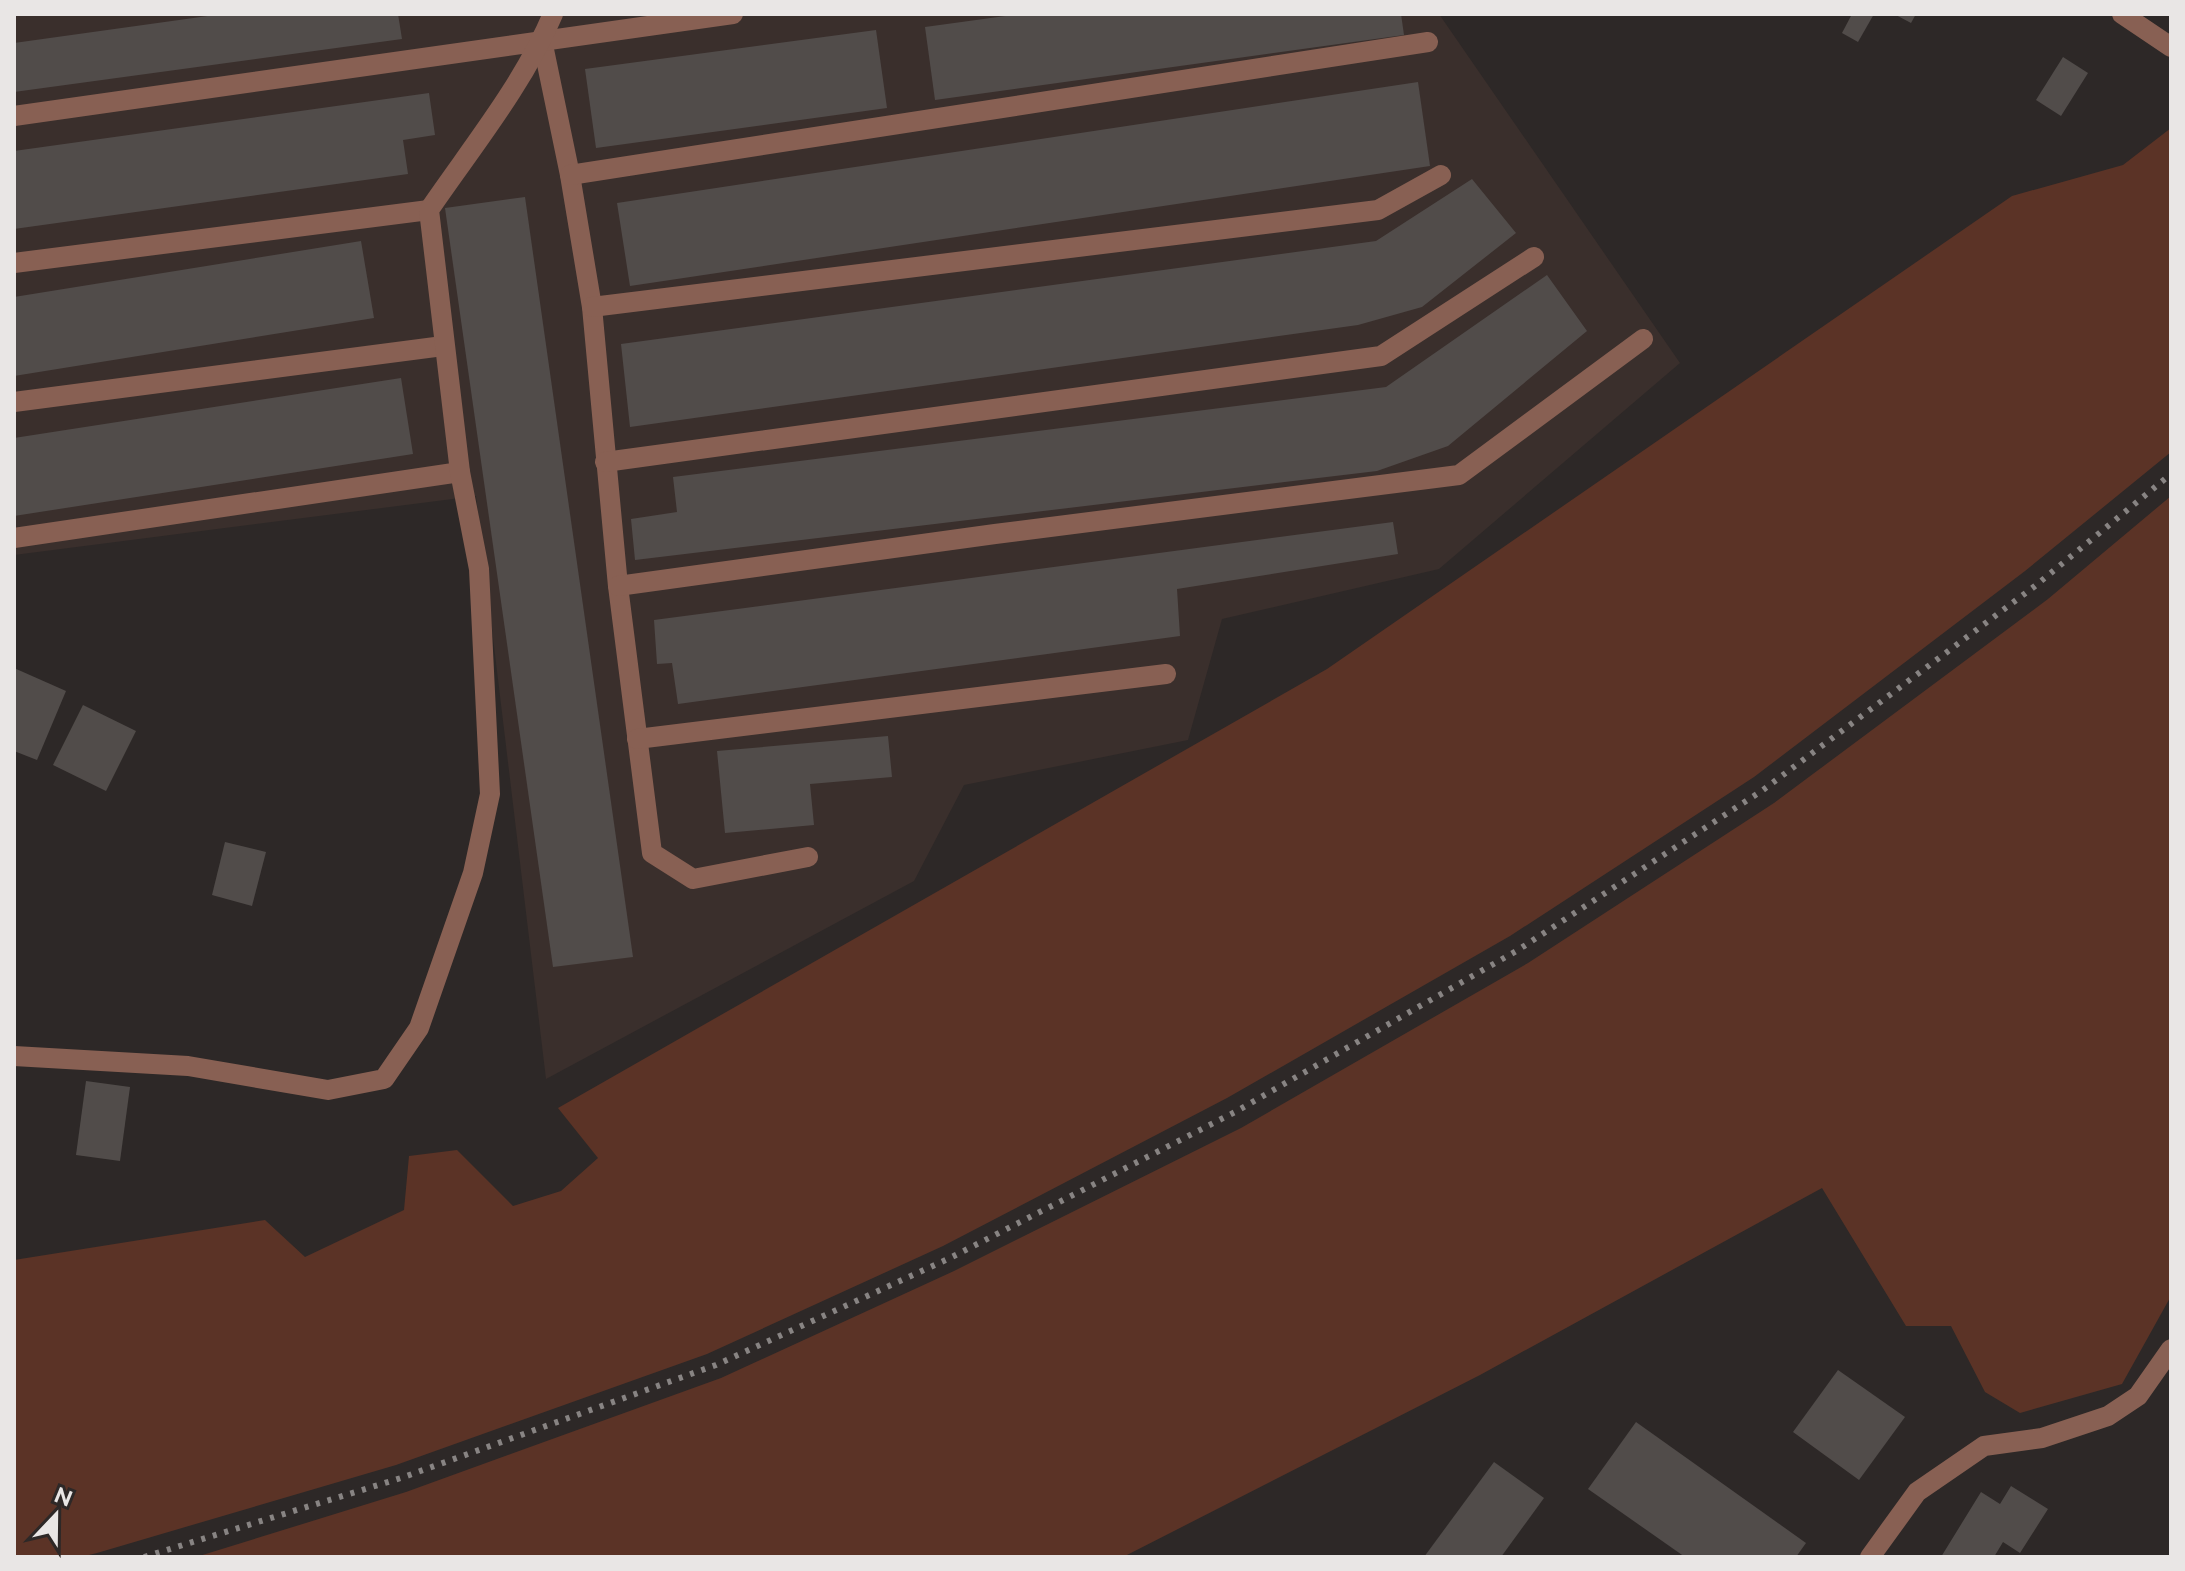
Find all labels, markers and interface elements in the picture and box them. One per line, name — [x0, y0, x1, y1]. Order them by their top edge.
north arrow — [16, 1475, 96, 1555]
text: N — [51, 1481, 76, 1512]

